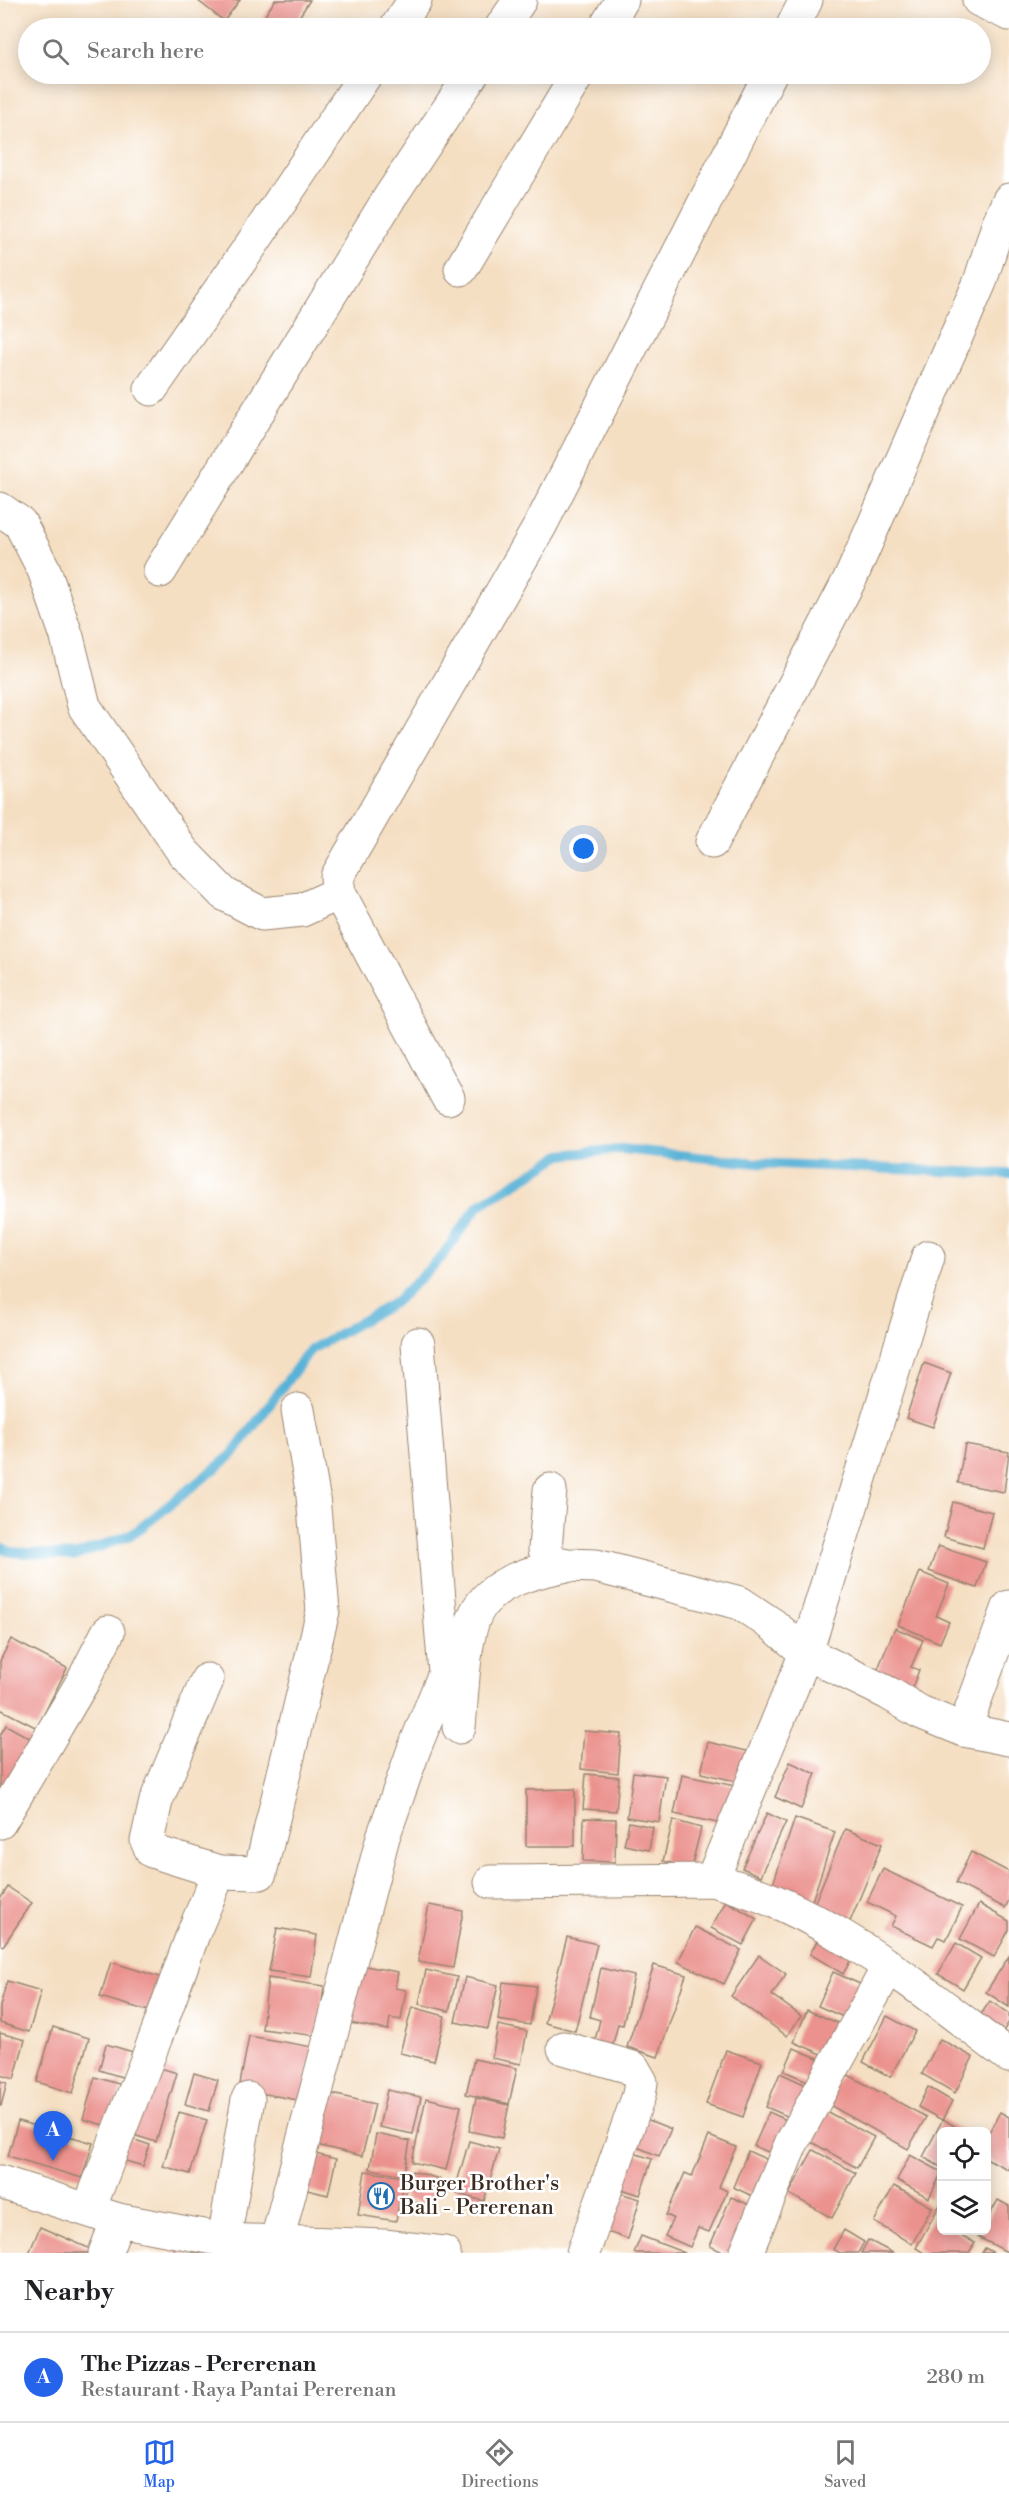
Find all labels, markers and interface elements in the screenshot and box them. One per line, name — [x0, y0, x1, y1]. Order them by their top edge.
search box — [18, 18, 991, 84]
icon: search — [39, 35, 72, 68]
text: Search here — [87, 38, 204, 65]
your location — [569, 834, 598, 863]
pin: A — [34, 2112, 72, 2161]
map controls — [937, 2127, 991, 2235]
button: locate — [937, 2127, 991, 2181]
place label: Burger Brother's Bali - Pererenan — [399, 2171, 559, 2221]
restaurant icon: Burger Brother's Bali - Pererenan — [366, 2181, 396, 2211]
button: layers — [937, 2181, 991, 2235]
text: Nearby — [24, 2276, 114, 2308]
text: The Pizzas - Pererenan — [81, 2351, 316, 2378]
text: A — [36, 2365, 51, 2390]
text: 280 m — [926, 2365, 985, 2390]
text: Restaurant · Raya Pantai Pererenan — [81, 2378, 397, 2403]
tab: Map — [143, 2436, 176, 2492]
tab: Directions — [461, 2436, 539, 2492]
tab: Saved — [824, 2436, 866, 2492]

